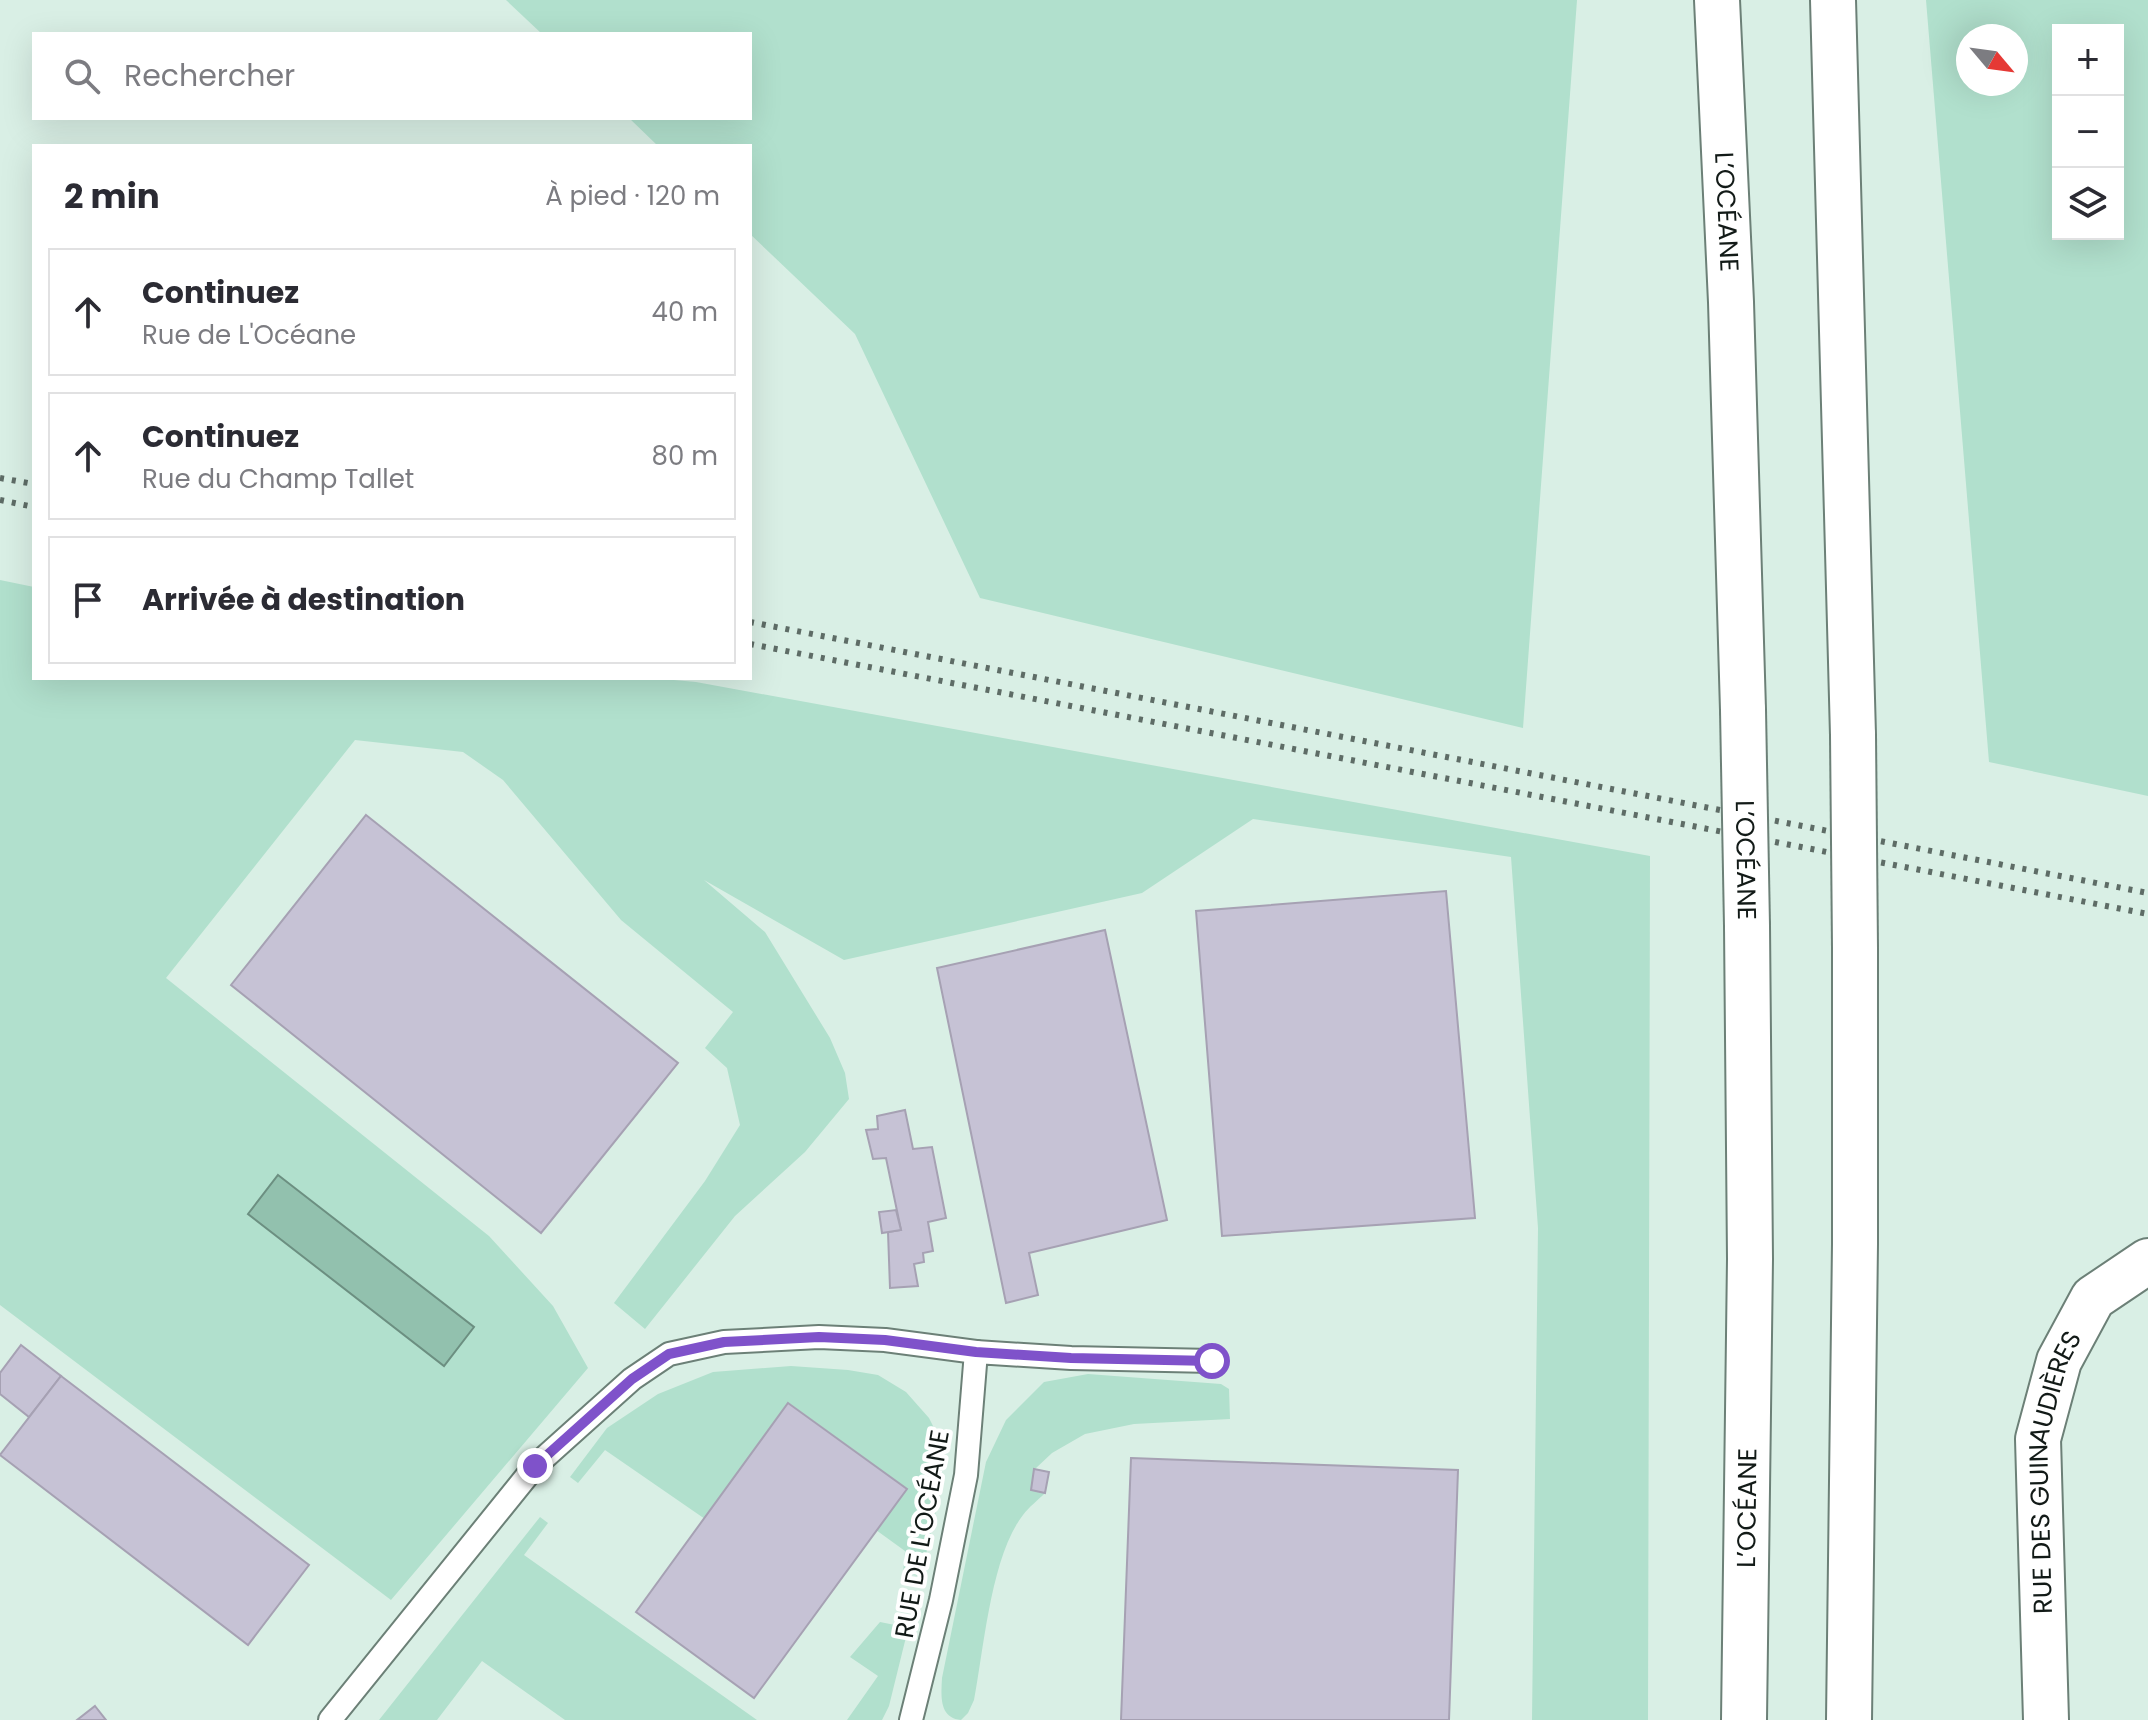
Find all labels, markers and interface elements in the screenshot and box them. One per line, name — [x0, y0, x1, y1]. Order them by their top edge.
north arrow — [1956, 24, 2028, 96]
map controls — [2052, 24, 2124, 240]
button: + — [2052, 24, 2124, 96]
search box — [32, 32, 752, 120]
icon: search — [60, 54, 104, 98]
text: Rechercher — [124, 54, 295, 97]
button: − — [2052, 96, 2124, 168]
street label: L’OCÉANE — [1706, 151, 1748, 273]
button: layers — [2052, 168, 2124, 240]
text: 2 min — [64, 172, 160, 220]
text: À pied · 120 m — [545, 178, 720, 214]
text: Continuez — [142, 271, 299, 314]
icon: ahead — [66, 290, 110, 334]
text: 40 m — [652, 294, 718, 330]
text: Rue de L'Océane — [142, 317, 356, 353]
text: Continuez — [142, 415, 299, 458]
icon: ahead — [66, 434, 110, 478]
text: 80 m — [652, 438, 718, 474]
text: Rue du Champ Tallet — [142, 461, 414, 497]
icon: arrive — [66, 578, 110, 622]
text: Arrivée à destination — [142, 578, 465, 621]
street label: L’OCÉANE — [1727, 800, 1765, 920]
street label: RUE DES GUINAUDIÈRES — [2019, 1324, 2090, 1614]
route start — [1194, 1343, 1230, 1379]
street label: RUE DE L'OCÉANE — [886, 1427, 958, 1641]
route end — [517, 1448, 553, 1484]
street label: L’OCÉANE — [1728, 1448, 1766, 1568]

